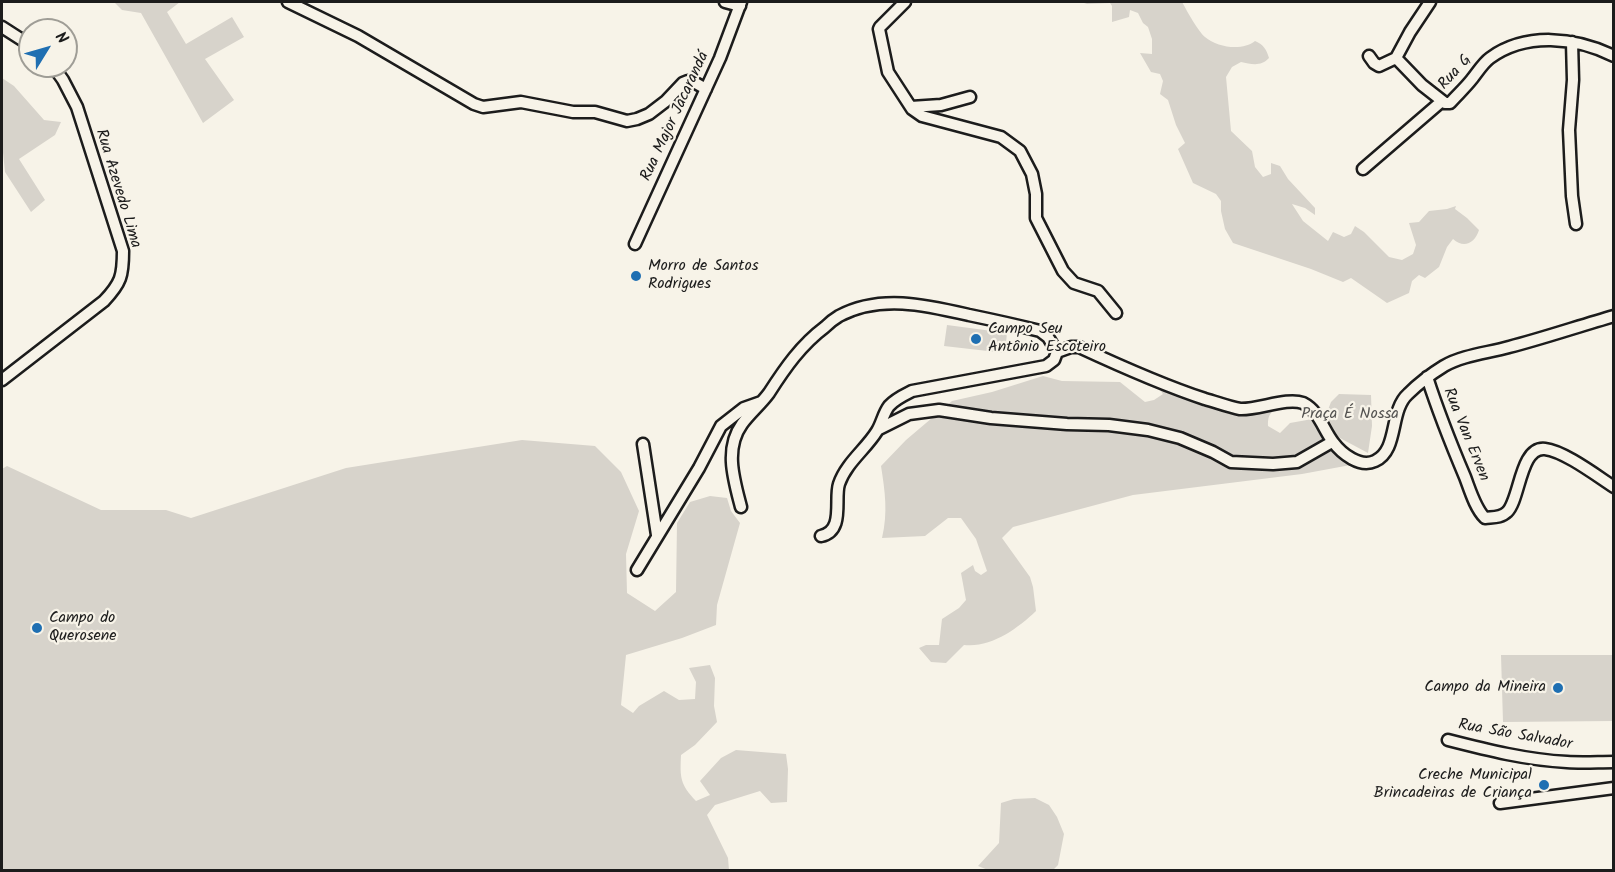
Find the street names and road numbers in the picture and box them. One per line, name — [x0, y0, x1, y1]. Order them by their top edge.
street label: Rua Major Jacarandá — [638, 49, 714, 185]
street label: Rua G — [1435, 51, 1477, 95]
street label: Rua Azevedo Lima — [90, 127, 144, 251]
street label: Rua Van Erven — [1438, 385, 1492, 485]
street label: Rua São Salvador — [1457, 717, 1573, 755]

